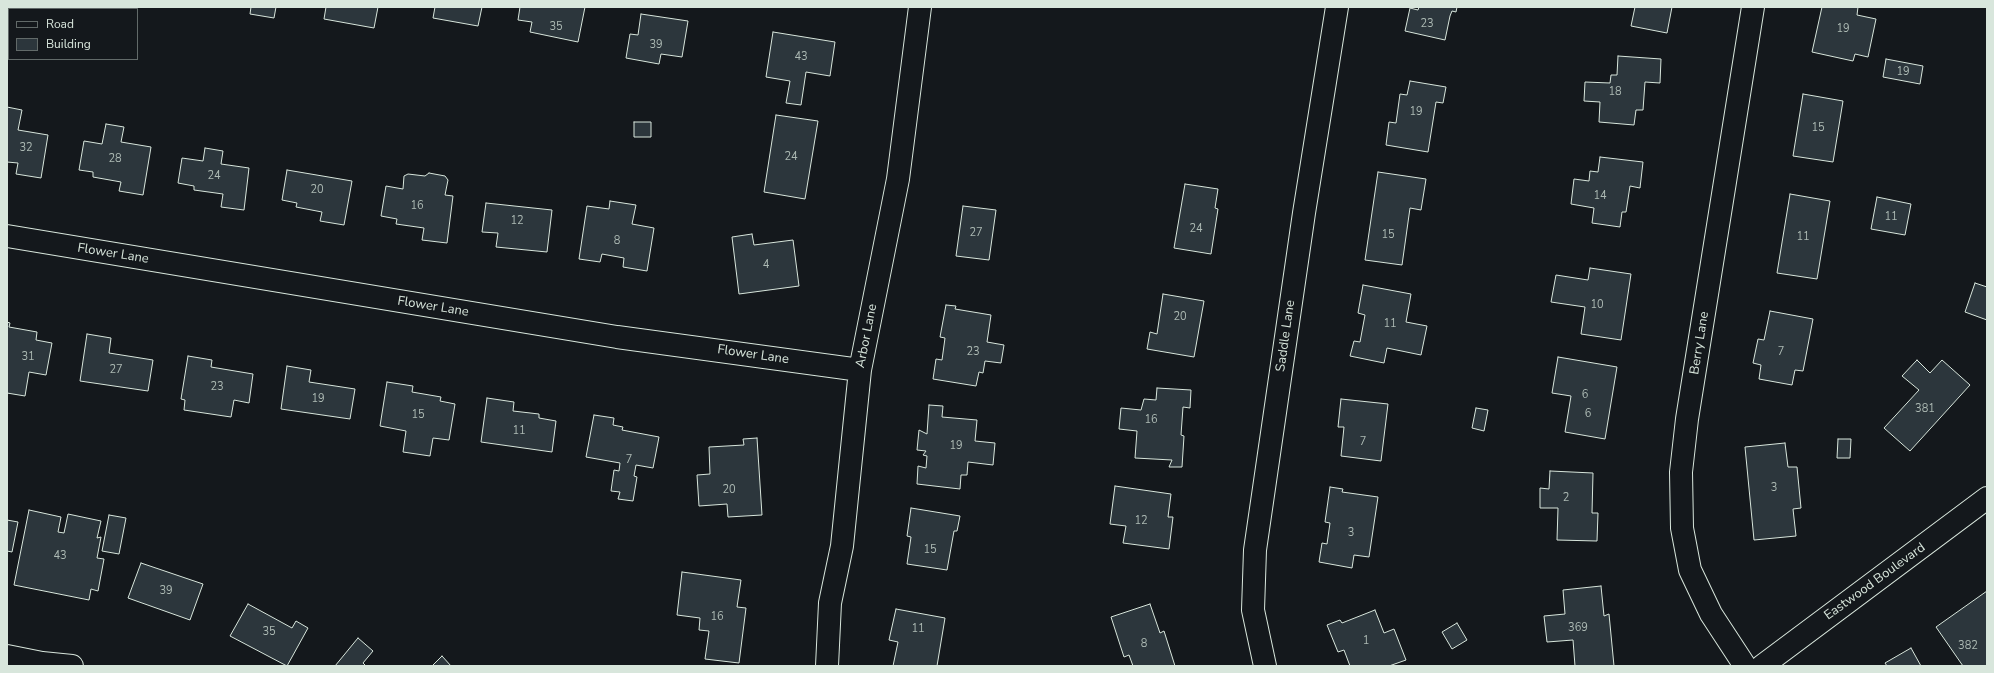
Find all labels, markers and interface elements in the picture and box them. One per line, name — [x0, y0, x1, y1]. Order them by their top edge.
legend — [8, 8, 138, 60]
text: Road — [46, 16, 74, 32]
house number: 23 — [1420, 17, 1434, 31]
house number: 35 — [549, 20, 563, 34]
house number: 19 — [1836, 22, 1850, 36]
text: Building — [46, 36, 91, 52]
house number: 39 — [649, 38, 663, 52]
house number: 43 — [794, 50, 808, 64]
house number: 19 — [1896, 65, 1910, 79]
house number: 18 — [1608, 85, 1622, 99]
house number: 19 — [1409, 105, 1423, 119]
house number: 15 — [1811, 121, 1825, 135]
house number: 32 — [19, 141, 33, 155]
house number: 24 — [784, 150, 798, 164]
house number: 28 — [108, 152, 122, 166]
house number: 24 — [207, 169, 221, 183]
house number: 20 — [310, 183, 324, 197]
house number: 14 — [1593, 189, 1607, 203]
house number: 16 — [410, 199, 424, 213]
house number: 11 — [1884, 210, 1898, 224]
house number: 12 — [510, 214, 524, 228]
house number: 24 — [1189, 222, 1203, 236]
house number: 27 — [969, 226, 983, 240]
house number: 15 — [1381, 228, 1395, 242]
house number: 11 — [1796, 230, 1810, 244]
house number: 8 — [614, 234, 620, 248]
street label: Flower Lane — [76, 241, 150, 267]
house number: 4 — [763, 258, 769, 272]
street label: Flower Lane — [396, 294, 470, 320]
house number: 10 — [1590, 298, 1604, 312]
street label: Saddle Lane — [1273, 299, 1299, 373]
street label: Arbor Lane — [853, 303, 881, 369]
house number: 20 — [1173, 310, 1187, 324]
street label: Berry Lane — [1687, 310, 1713, 376]
house number: 11 — [1383, 317, 1397, 331]
street label: Flower Lane — [716, 342, 790, 368]
house number: 23 — [966, 345, 980, 359]
house number: 7 — [1778, 345, 1784, 359]
house number: 31 — [21, 350, 35, 364]
house number: 27 — [109, 363, 123, 377]
house number: 23 — [210, 380, 224, 394]
house number: 6 — [1582, 388, 1588, 402]
house number: 19 — [311, 392, 325, 406]
house number: 381 — [1915, 402, 1935, 416]
house number: 6 — [1585, 407, 1591, 421]
house number: 15 — [411, 408, 425, 422]
house number: 16 — [1144, 413, 1158, 427]
house number: 11 — [512, 424, 526, 438]
house number: 7 — [1360, 435, 1366, 449]
house number: 19 — [949, 439, 963, 453]
house number: 7 — [626, 453, 632, 467]
house number: 3 — [1771, 481, 1777, 495]
house number: 20 — [722, 483, 736, 497]
house number: 2 — [1563, 491, 1569, 505]
house number: 12 — [1134, 514, 1148, 528]
house number: 3 — [1348, 526, 1354, 540]
street label: Eastwood Boulevard — [1821, 540, 1929, 624]
house number: 15 — [923, 543, 937, 557]
house number: 43 — [53, 549, 67, 563]
house number: 39 — [159, 584, 173, 598]
house number: 16 — [710, 610, 724, 624]
house number: 369 — [1568, 621, 1588, 635]
house number: 11 — [911, 622, 925, 636]
house number: 35 — [262, 625, 276, 639]
house number: 1 — [1363, 634, 1369, 648]
house number: 8 — [1141, 637, 1147, 651]
house number: 382 — [1958, 639, 1978, 653]

